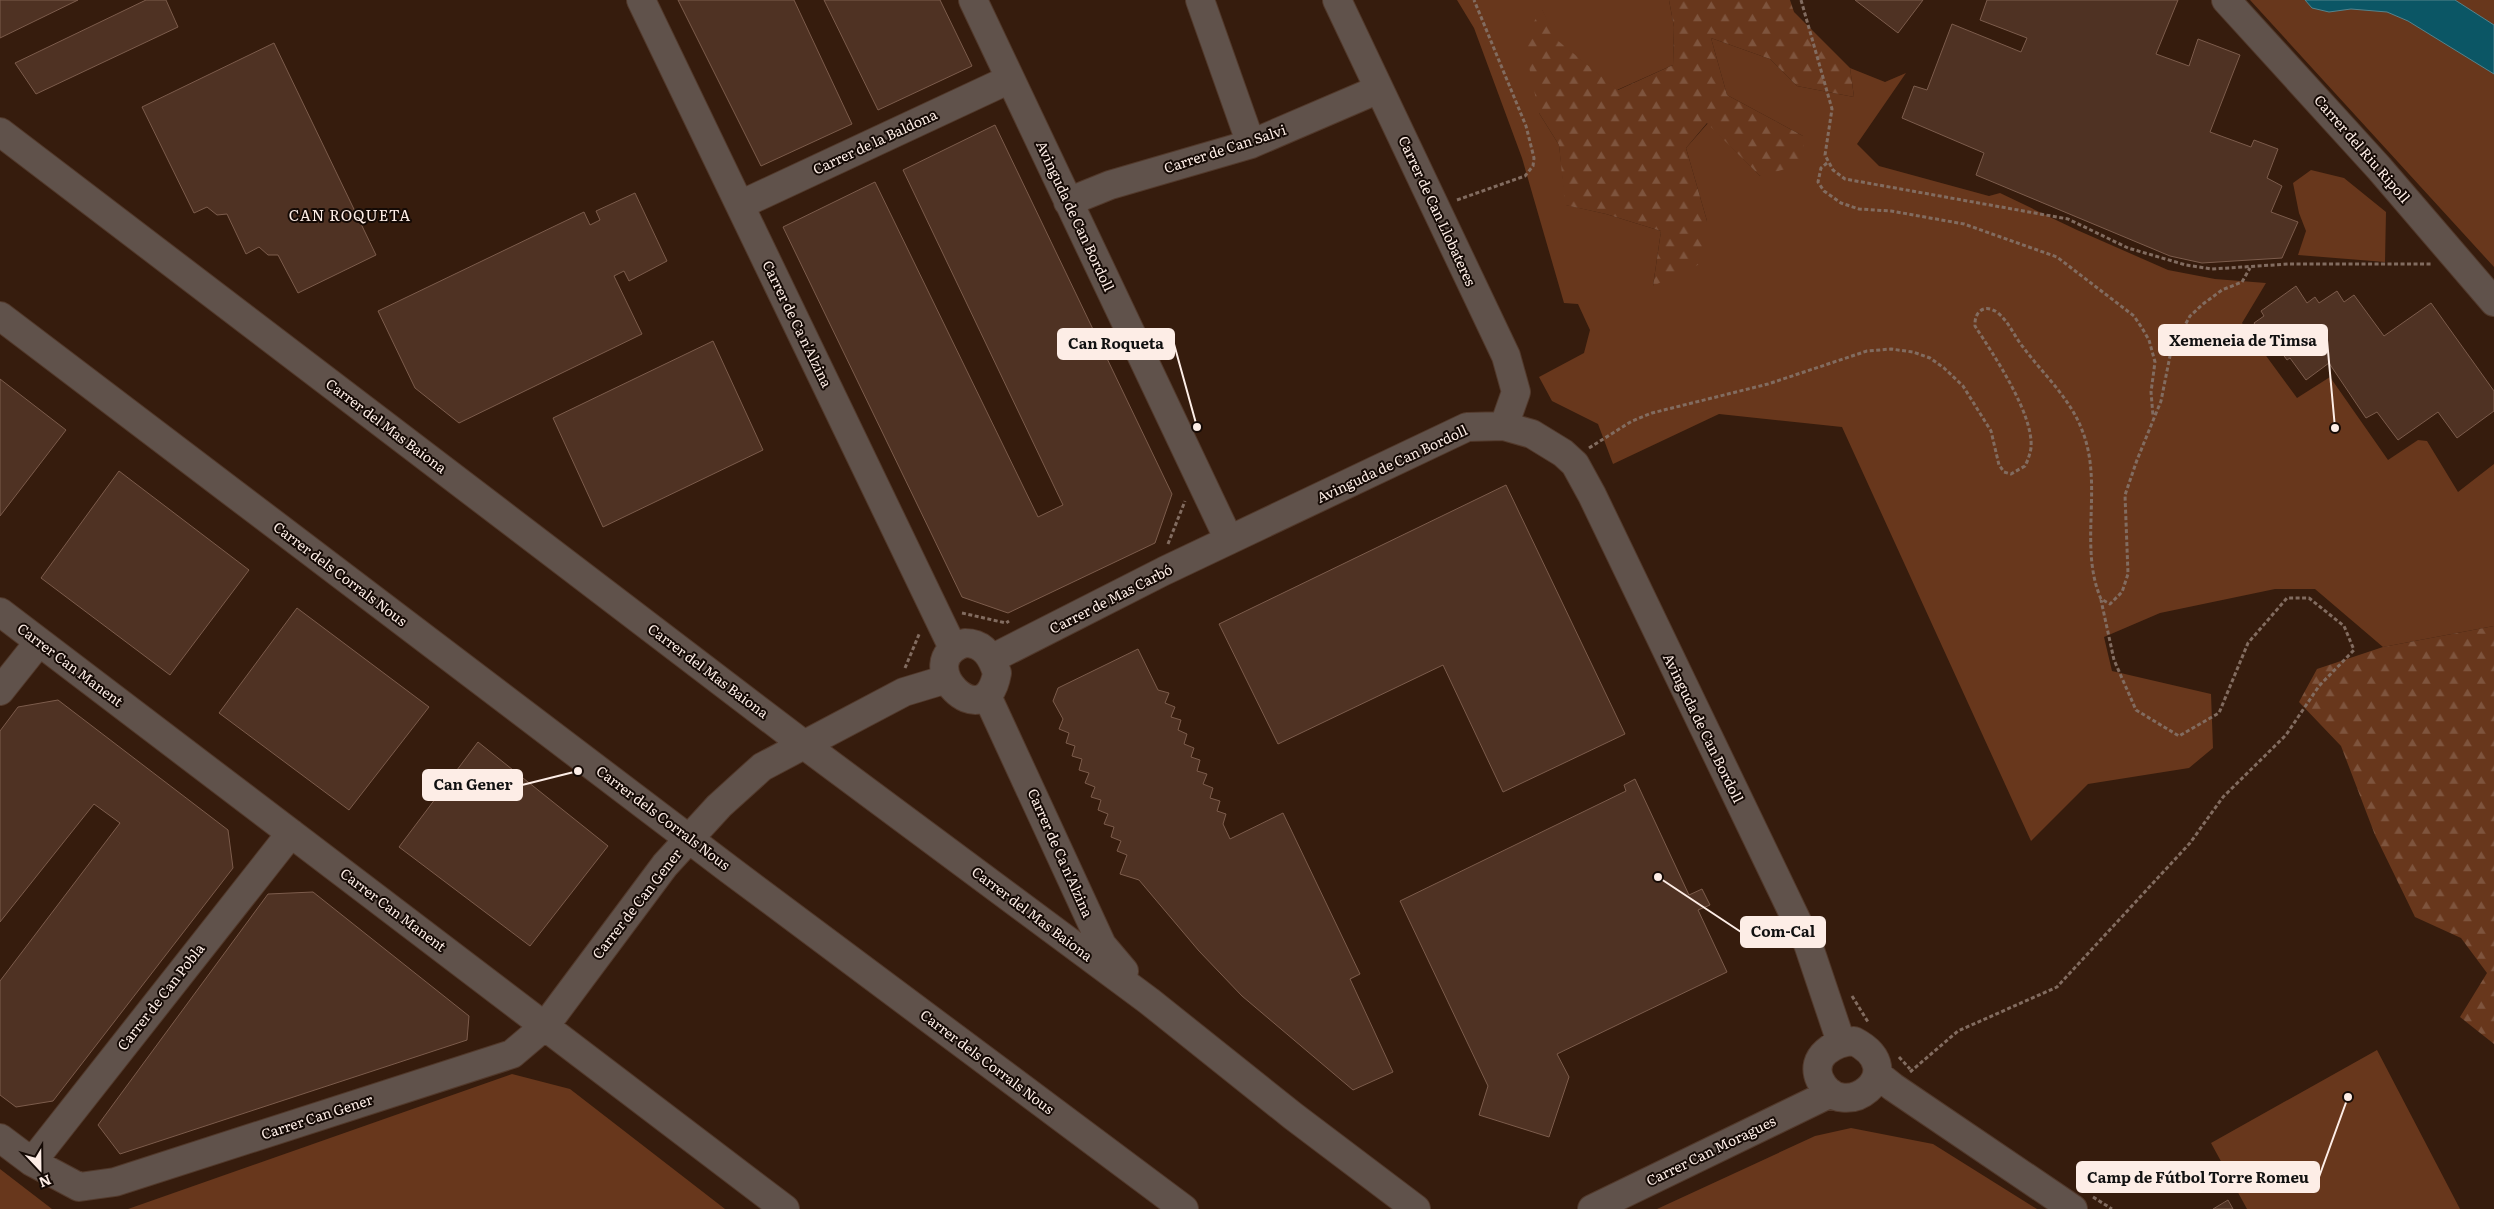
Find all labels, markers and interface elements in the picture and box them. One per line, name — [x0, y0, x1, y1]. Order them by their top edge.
street label: Carrer del Riu Ripoll — [2310, 90, 2415, 207]
street label: Carrer de la Baldona — [809, 103, 940, 179]
street label: Carrer de Can Salvi — [1161, 119, 1289, 177]
street label: Carrer de Can Llobateres — [1394, 132, 1482, 289]
street label: Avinguda de Can Bordoll — [1032, 137, 1120, 294]
district label: CAN ROQUETA — [289, 203, 411, 226]
street label: Carrer de Ca n'Alzina — [758, 257, 838, 391]
callout: Xemeneia de Timsa — [2159, 325, 2327, 355]
text: Xemeneia de Timsa — [2169, 328, 2317, 351]
callout: Can Roqueta — [1058, 329, 1174, 359]
text: Can Roqueta — [1068, 331, 1164, 354]
street label: Carrer del Mas Baiona — [322, 373, 451, 477]
street label: Avinguda de Can Bordoll — [1313, 419, 1470, 507]
street label: Carrer dels Corrals Nous — [270, 516, 412, 630]
street label: Carrer de Mas Carbó — [1046, 558, 1175, 638]
street label: Carrer Can Manent — [14, 618, 128, 711]
street label: Carrer del Mas Baiona — [644, 618, 773, 722]
street label: Avinguda de Can Bordoll — [1659, 649, 1749, 806]
street label: Carrer dels Corrals Nous — [593, 760, 735, 874]
callout: Can Gener — [423, 770, 522, 800]
text: Can Gener — [433, 772, 513, 795]
street label: Carrer de Ca n'Alzina — [1023, 785, 1099, 921]
street label: Carrer de Can Gener — [587, 844, 686, 963]
street label: Carrer del Mas Baiona — [968, 861, 1097, 965]
street label: Carrer Can Manent — [337, 863, 451, 956]
callout: Com-Cal — [1741, 917, 1825, 947]
text: Com-Cal — [1751, 919, 1816, 942]
street label: Carrer de Can Pobla — [112, 938, 209, 1054]
street label: Carrer dels Corrals Nous — [917, 1004, 1059, 1118]
street label: Carrer Can Gener — [258, 1088, 375, 1144]
street label: Carrer Can Moragues — [1642, 1110, 1779, 1190]
north arrow — [15, 1144, 65, 1194]
callout: Camp de Fútbol Torre Romeu — [2077, 1162, 2319, 1192]
text: Camp de Fútbol Torre Romeu — [2087, 1165, 2309, 1188]
text: N — [36, 1171, 54, 1194]

